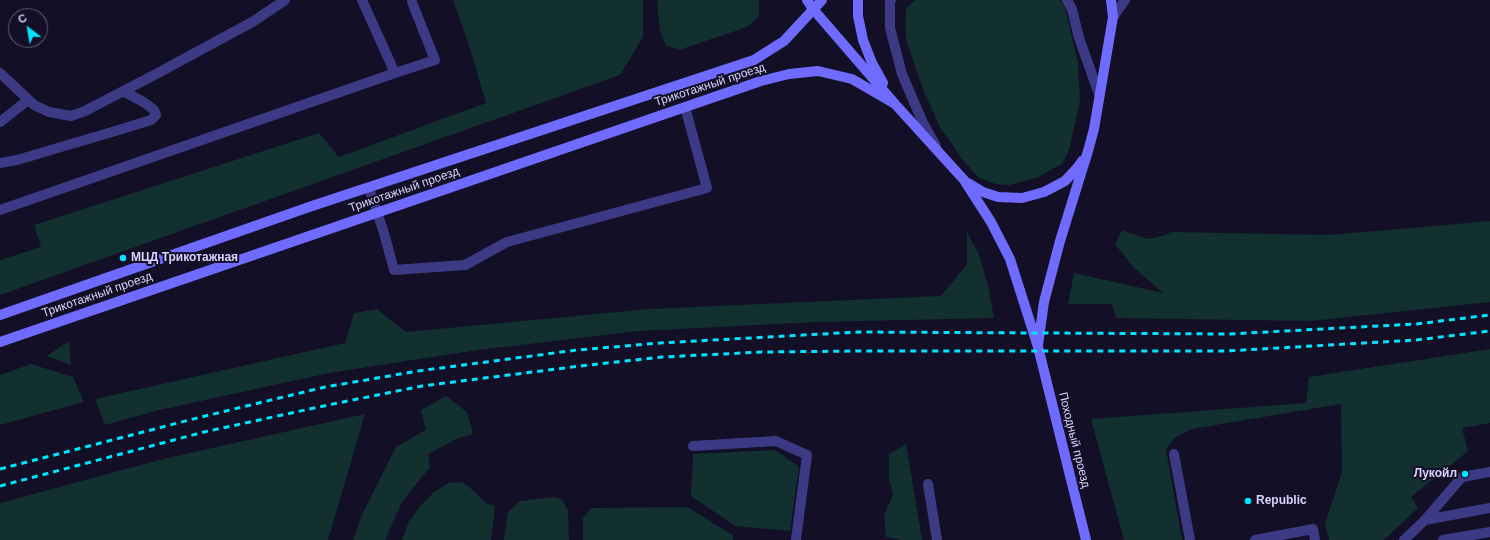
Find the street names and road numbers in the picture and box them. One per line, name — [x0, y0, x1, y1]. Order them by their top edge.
street label: Трикотажный проезд — [653, 60, 767, 110]
street label: Трикотажный проезд — [347, 164, 461, 216]
street label: Трикотажный проезд — [40, 269, 154, 321]
street label: Походный проезд — [1055, 391, 1093, 489]

